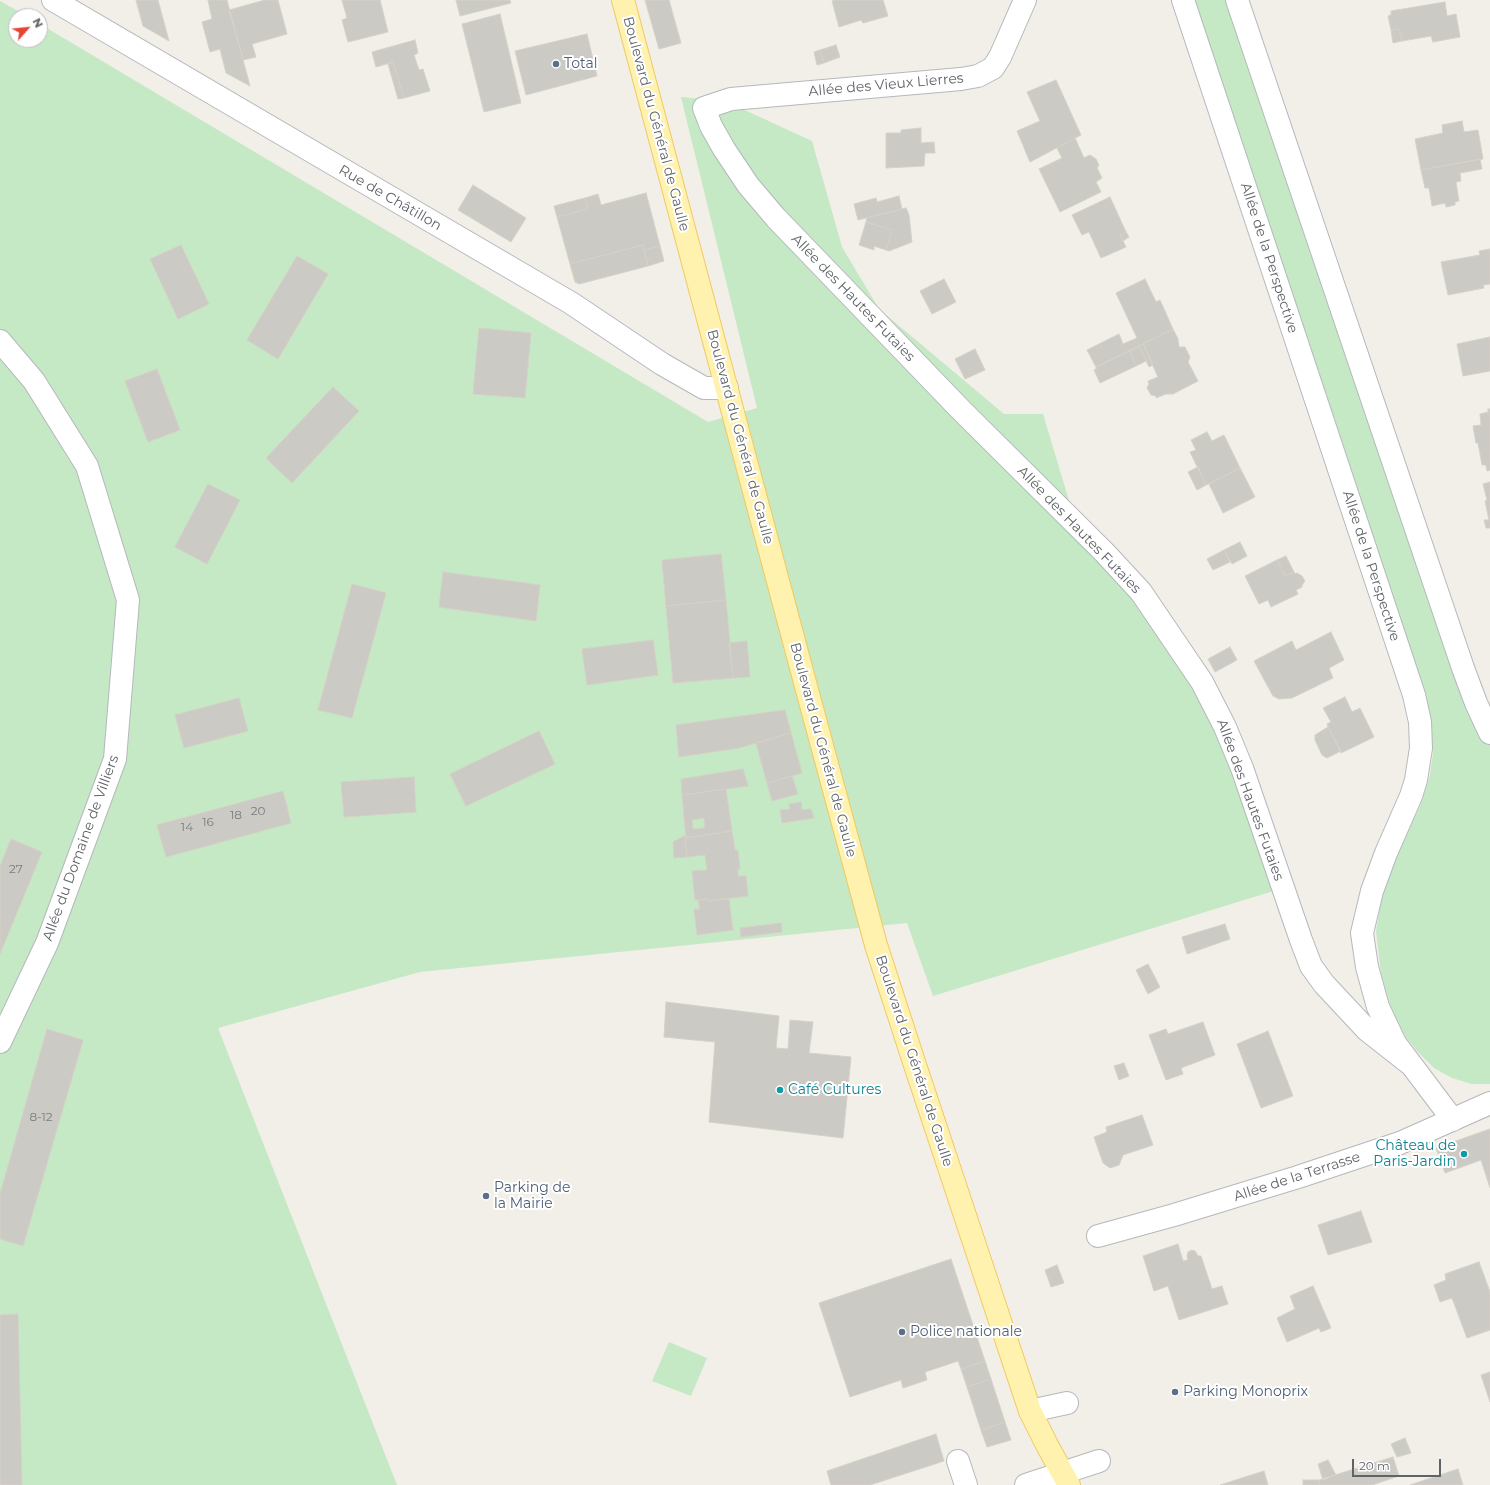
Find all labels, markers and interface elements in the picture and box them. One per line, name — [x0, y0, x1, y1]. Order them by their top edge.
north arrow — [8, 8, 48, 48]
street label: Boulevard du Général de Gaulle — [619, 15, 693, 233]
text: N — [30, 16, 46, 30]
place label: Total — [564, 56, 597, 72]
marker: Total — [551, 59, 561, 69]
street label: Allée des Vieux Lierres — [808, 70, 964, 100]
street label: Rue de Châtillon — [336, 162, 444, 234]
street label: Allée de la Perspective — [1237, 181, 1301, 335]
street label: Allée des Hautes Futaies — [788, 231, 918, 365]
street label: Boulevard du Général de Gaulle — [703, 328, 777, 546]
street label: Allée des Hautes Futaies — [1014, 463, 1144, 597]
street label: Allée de la Perspective — [1339, 489, 1403, 643]
street label: Boulevard du Général de Gaulle — [786, 641, 860, 859]
street label: Allée des Hautes Futaies — [1213, 717, 1287, 883]
street label: Allée du Domaine de Villiers — [39, 753, 123, 943]
house number: 20 — [251, 804, 265, 818]
house number: 18 — [230, 808, 242, 822]
house number: 16 — [202, 815, 214, 829]
house number: 14 — [181, 820, 193, 834]
house number: 27 — [9, 862, 23, 876]
street label: Boulevard du Général de Gaulle — [872, 953, 956, 1169]
place label: Café Cultures — [788, 1082, 881, 1098]
marker: Café Cultures — [775, 1085, 785, 1095]
house number: 8-12 — [29, 1110, 53, 1124]
place label: Château de Paris-Jardin — [1373, 1138, 1456, 1170]
street label: Allée de la Terrasse — [1232, 1149, 1362, 1205]
marker: Château de Paris-Jardin — [1459, 1149, 1469, 1159]
place label: Parking de la Mairie — [494, 1180, 570, 1212]
marker: Parking de la Mairie — [481, 1191, 491, 1201]
place label: Police nationale — [910, 1324, 1022, 1340]
marker: Police nationale — [897, 1327, 907, 1337]
place label: Parking Monoprix — [1183, 1384, 1308, 1400]
marker: Parking Monoprix — [1170, 1387, 1180, 1397]
scale bar — [1354, 1451, 1443, 1477]
text: 20 m — [1359, 1458, 1390, 1473]

